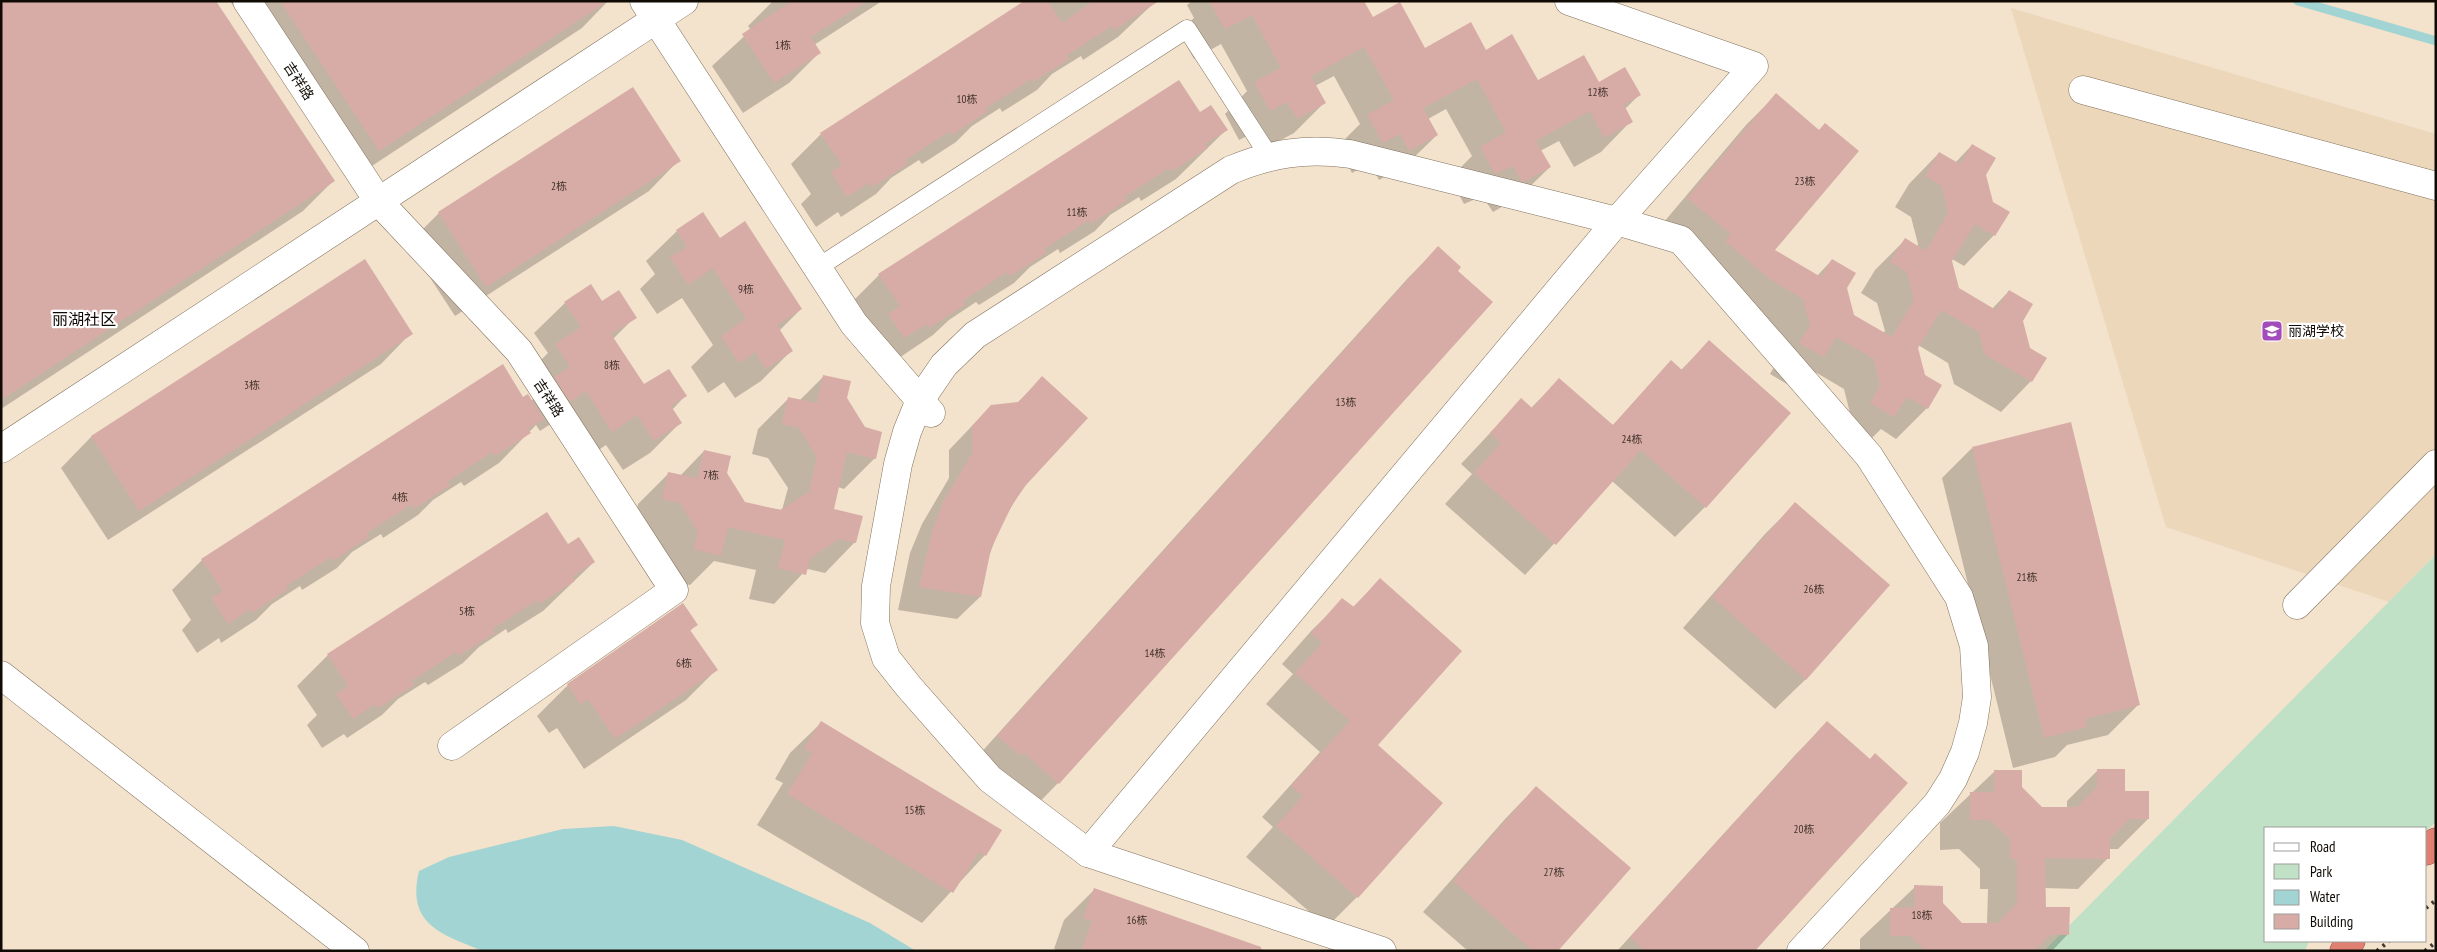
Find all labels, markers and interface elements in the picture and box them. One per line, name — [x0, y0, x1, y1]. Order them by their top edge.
house number: 1栋 — [775, 38, 791, 52]
street label: 吉祥路 — [280, 58, 318, 104]
house number: 12栋 — [1588, 85, 1608, 99]
house number: 10栋 — [957, 92, 977, 106]
house number: 23栋 — [1795, 174, 1815, 188]
house number: 2栋 — [551, 179, 567, 193]
house number: 11栋 — [1067, 205, 1087, 219]
house number: 9栋 — [738, 282, 754, 296]
district label: 丽湖社区 — [52, 309, 116, 329]
school or university icon: 丽湖学校 — [2260, 319, 2284, 343]
place label: 丽湖学校 — [2288, 322, 2344, 340]
house number: 8栋 — [604, 358, 620, 372]
street label: 吉祥路 — [530, 375, 568, 421]
house number: 3栋 — [244, 378, 260, 392]
house number: 13栋 — [1336, 395, 1356, 409]
house number: 24栋 — [1622, 432, 1642, 446]
house number: 7栋 — [703, 468, 719, 482]
house number: 4栋 — [392, 490, 408, 504]
house number: 21栋 — [2017, 570, 2037, 584]
house number: 26栋 — [1804, 582, 1824, 596]
house number: 5栋 — [459, 604, 475, 618]
house number: 14栋 — [1145, 646, 1165, 660]
house number: 6栋 — [676, 656, 692, 670]
house number: 15栋 — [905, 803, 925, 817]
house number: 20栋 — [1794, 822, 1814, 836]
legend — [2264, 827, 2427, 942]
text: Road — [2310, 837, 2336, 856]
text: Park — [2310, 862, 2332, 881]
house number: 27栋 — [1544, 865, 1564, 879]
text: Water — [2310, 887, 2341, 906]
house number: 18栋 — [1912, 908, 1932, 922]
text: Building — [2310, 912, 2353, 931]
house number: 16栋 — [1127, 913, 1147, 927]

